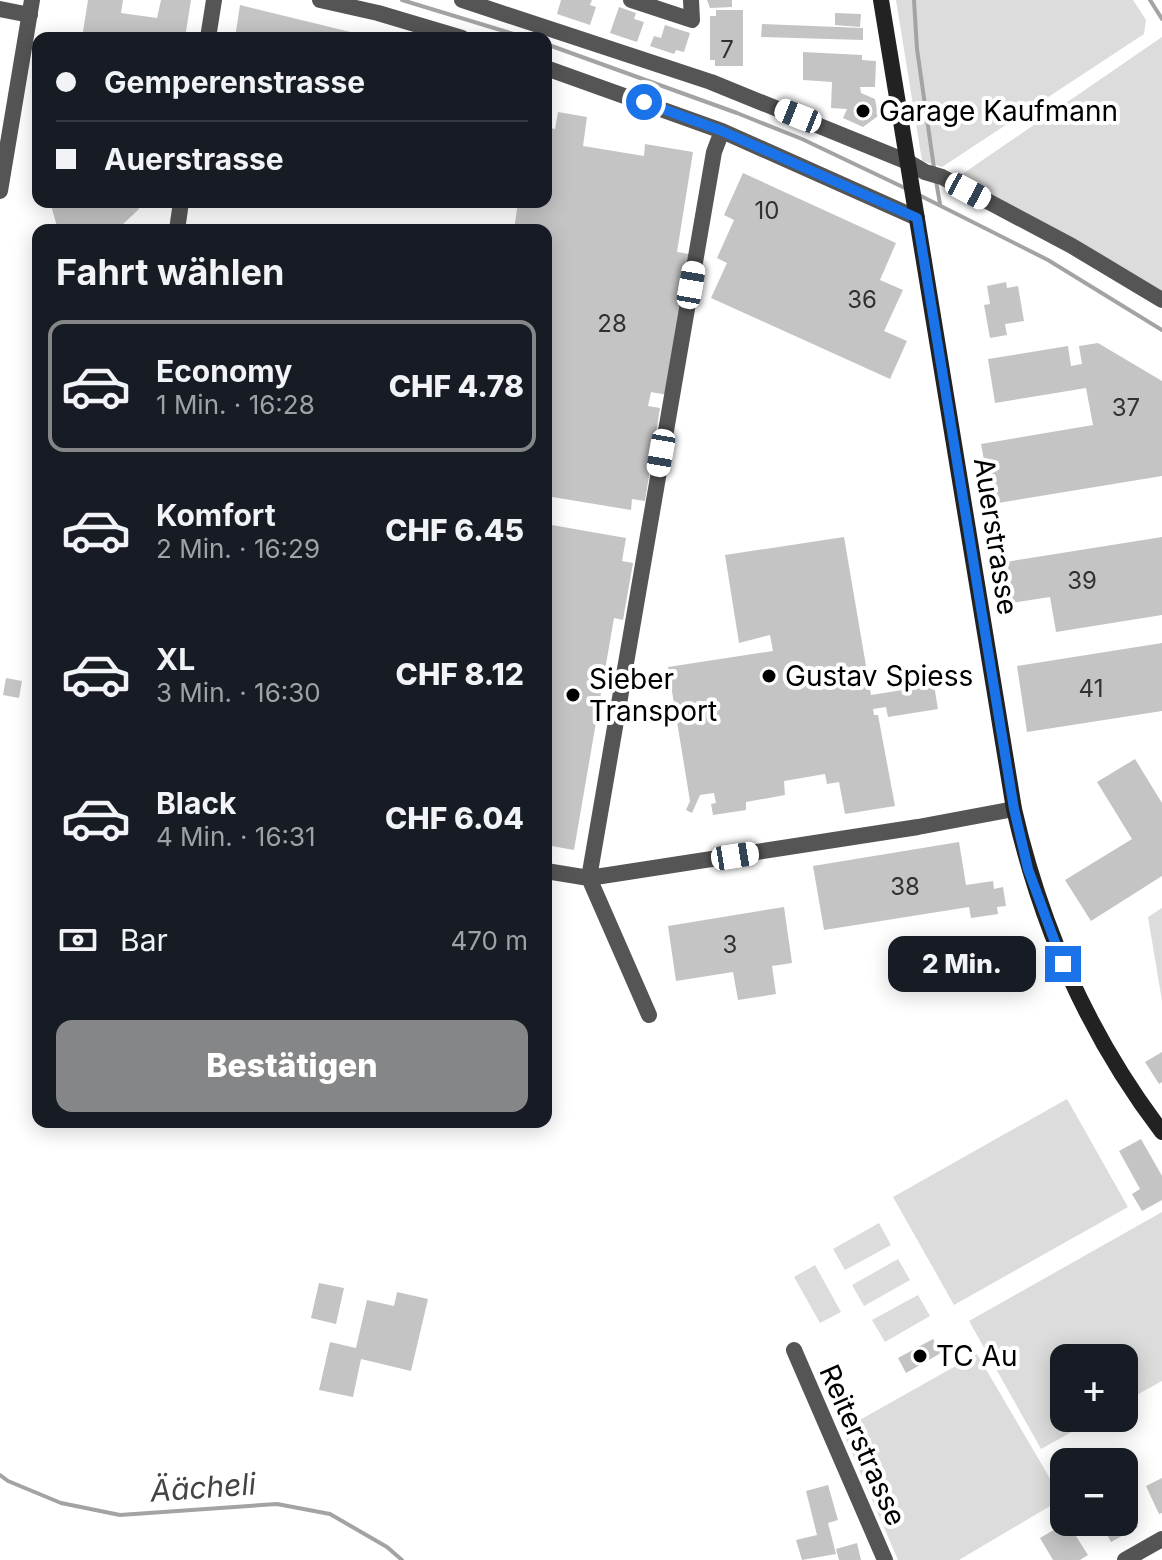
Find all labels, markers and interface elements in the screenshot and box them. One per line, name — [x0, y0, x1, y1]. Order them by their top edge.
house number: 7 — [720, 35, 734, 64]
text: Gemperenstrasse — [104, 64, 365, 100]
route start — [626, 84, 662, 120]
place label: Garage Kaufmann — [879, 94, 1118, 128]
car — [771, 96, 825, 136]
marker: Garage Kaufmann — [854, 102, 872, 120]
text: Auerstrasse — [104, 141, 284, 177]
car — [941, 169, 995, 213]
house number: 10 — [755, 196, 779, 225]
text: Fahrt wählen — [56, 250, 284, 294]
car — [675, 259, 707, 311]
house number: 36 — [847, 285, 877, 314]
house number: 28 — [597, 309, 627, 338]
icon: car — [60, 350, 132, 422]
text: Economy — [156, 353, 292, 389]
text: CHF 4.78 — [389, 368, 524, 404]
text: 1 Min. · 16:28 — [156, 389, 315, 420]
house number: 37 — [1112, 393, 1140, 422]
car — [645, 427, 677, 479]
street label: Auerstrasse — [967, 455, 1025, 617]
icon: car — [60, 494, 132, 566]
text: Komfort — [156, 497, 276, 533]
text: CHF 6.45 — [385, 512, 524, 548]
text: 2 Min. · 16:29 — [156, 533, 320, 564]
house number: 39 — [1067, 566, 1097, 595]
icon: car — [60, 638, 132, 710]
text: XL — [156, 641, 195, 677]
text: CHF 8.12 — [396, 656, 524, 692]
place label: Gustav Spiess — [785, 659, 973, 693]
place label: Sieber Transport — [589, 662, 717, 728]
marker: Gustav Spiess — [760, 667, 778, 685]
house number: 41 — [1079, 674, 1103, 703]
text: 3 Min. · 16:30 — [156, 677, 321, 708]
marker: Sieber Transport — [564, 686, 582, 704]
icon: car — [60, 782, 132, 854]
text: Black — [156, 785, 236, 821]
text: CHF 6.04 — [385, 800, 524, 836]
text: 4 Min. · 16:31 — [156, 821, 316, 852]
car — [709, 840, 761, 872]
house number: 38 — [890, 872, 920, 901]
icon: cash — [56, 918, 100, 962]
text: Bar — [120, 922, 168, 958]
text: 470 m — [450, 925, 528, 956]
house number: 3 — [723, 930, 737, 959]
callout: 2 Min. — [887, 936, 1035, 992]
route end — [1045, 946, 1081, 982]
text: 2 Min. — [922, 948, 1002, 979]
button: Bestätigen — [56, 1020, 528, 1112]
place label: TC Au — [936, 1339, 1017, 1373]
map controls — [1050, 1344, 1138, 1536]
button: + — [1050, 1344, 1138, 1432]
marker: TC Au — [911, 1347, 929, 1365]
street label: Reiterstrasse — [812, 1359, 914, 1531]
button: − — [1050, 1448, 1138, 1536]
water label: Äächeli — [148, 1465, 258, 1509]

